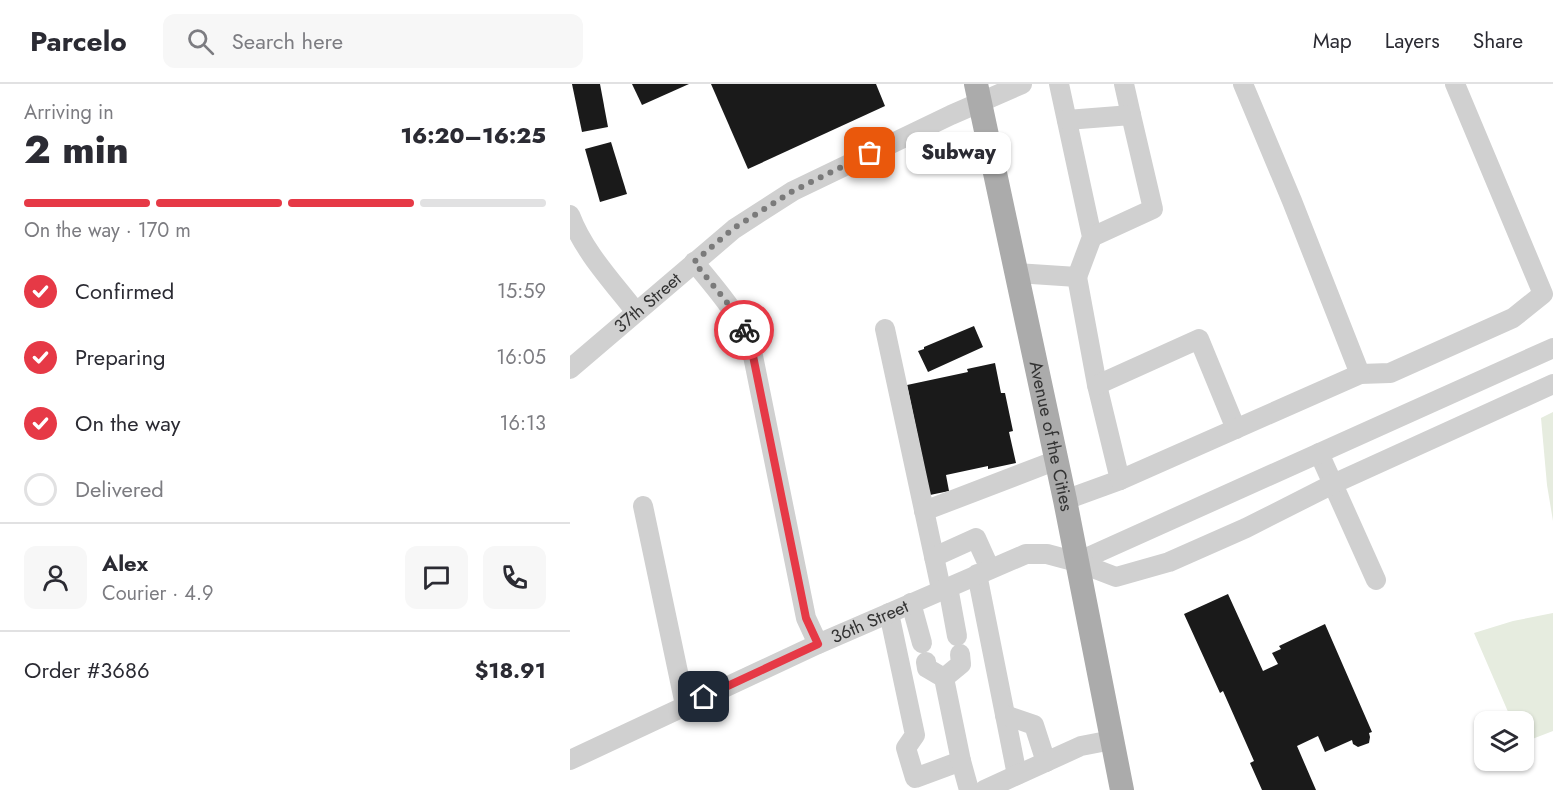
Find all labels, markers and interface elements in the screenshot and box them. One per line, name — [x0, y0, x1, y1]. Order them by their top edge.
search box — [163, 14, 583, 68]
text: Parcelo — [30, 21, 127, 62]
icon: search — [184, 25, 217, 58]
text: Search here — [232, 25, 343, 57]
text: Map — [1313, 26, 1352, 56]
text: Layers — [1385, 26, 1440, 56]
text: Share — [1473, 26, 1523, 56]
text: Arriving in — [24, 98, 114, 127]
text: 16:20–16:25 — [400, 119, 546, 151]
text: 2 min — [24, 121, 129, 178]
pin — [844, 127, 895, 178]
callout: Subway — [906, 132, 1011, 174]
icon: bag — [853, 136, 886, 169]
text: Subway — [921, 138, 996, 167]
text: On the way · 170 m — [24, 216, 191, 245]
street label: 37th Street — [608, 266, 687, 339]
icon: check — [24, 275, 57, 308]
text: Confirmed — [75, 275, 174, 307]
text: 15:59 — [497, 277, 546, 306]
courier — [714, 300, 774, 360]
icon: bike — [728, 314, 761, 347]
icon: check — [24, 341, 57, 374]
text: Preparing — [75, 341, 166, 373]
text: 16:05 — [496, 343, 546, 372]
street label: Avenue of the Cities — [1023, 359, 1080, 513]
icon: check — [24, 407, 57, 440]
text: On the way — [75, 407, 180, 439]
text: 16:13 — [500, 409, 546, 438]
text: Delivered — [75, 473, 164, 505]
button: person — [24, 546, 87, 609]
button: chat — [405, 546, 468, 609]
button: phone — [483, 546, 546, 609]
text: Alex — [102, 547, 148, 579]
text: Courier · 4.9 — [102, 579, 214, 608]
street label: 36th Street — [827, 593, 913, 650]
text: Order #3686 — [24, 654, 150, 686]
text: $18.91 — [475, 654, 546, 686]
pin — [678, 671, 729, 722]
icon: home — [687, 680, 720, 713]
map controls — [1474, 711, 1534, 771]
button: layers — [1474, 711, 1534, 771]

